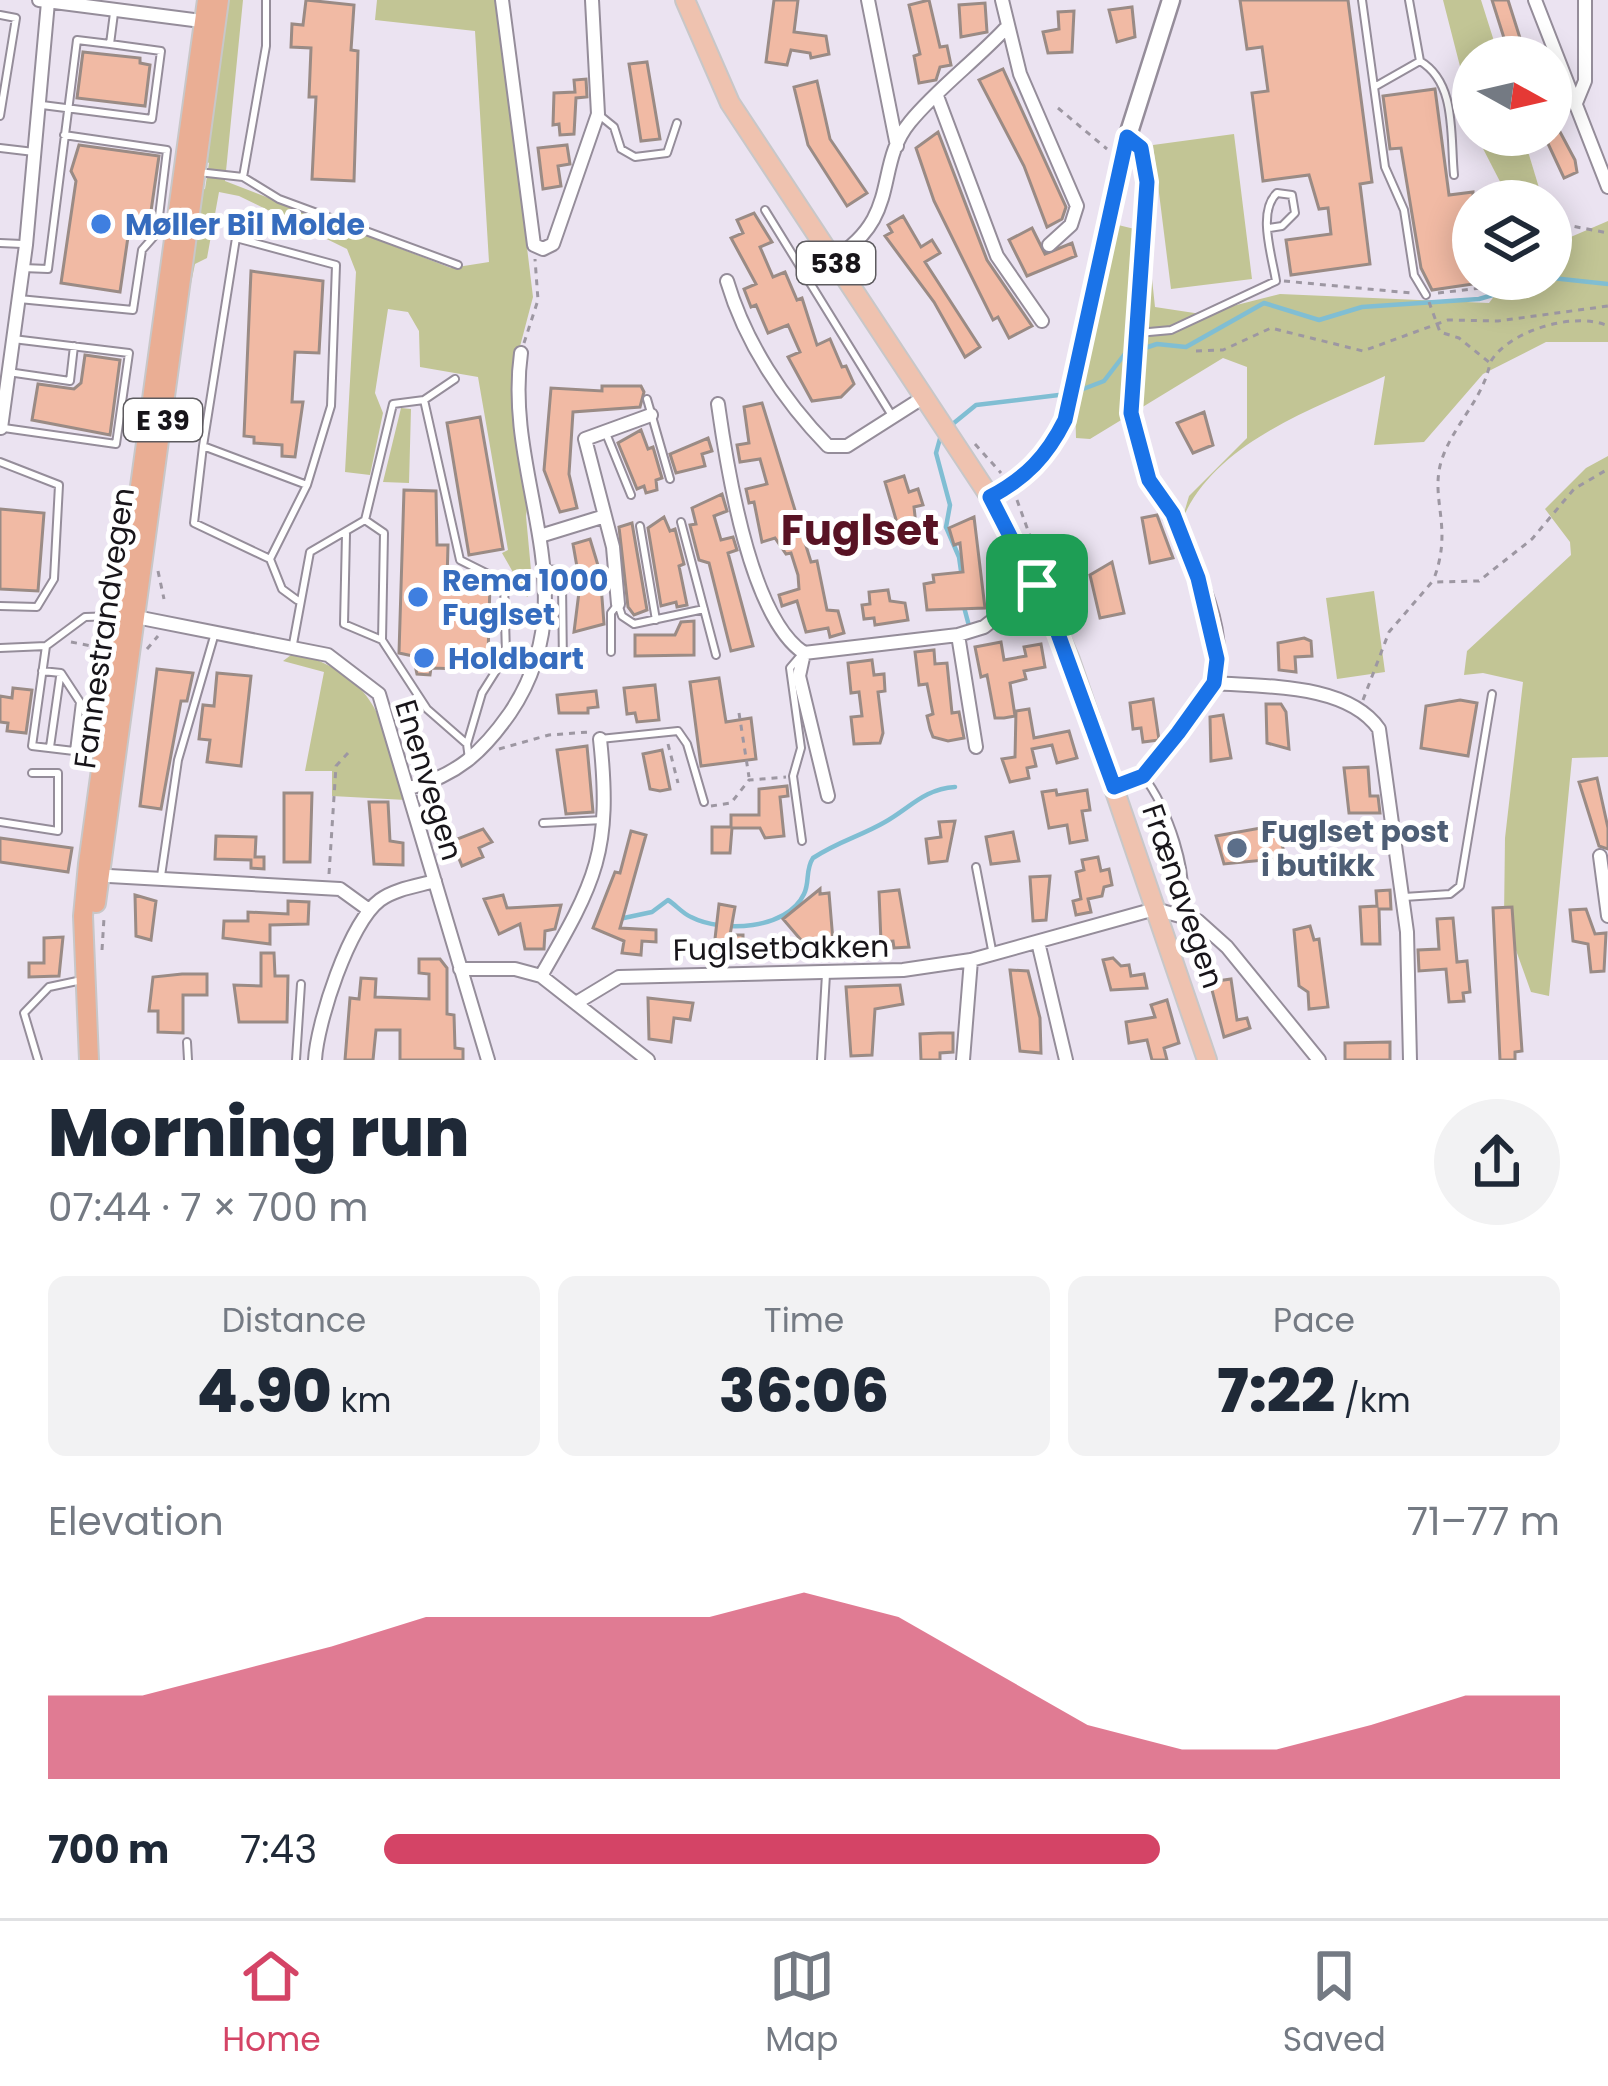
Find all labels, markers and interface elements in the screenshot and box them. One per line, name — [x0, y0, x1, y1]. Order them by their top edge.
north arrow — [1452, 36, 1572, 156]
map controls — [1452, 36, 1572, 300]
button: layers — [1452, 180, 1572, 300]
place label: Møller Bil Molde — [125, 203, 365, 246]
marker: Møller Bil Molde — [88, 211, 114, 237]
road number: 538 — [797, 242, 875, 284]
road number: E 39 — [124, 399, 202, 441]
street label: Fannestrandvegen — [63, 485, 145, 771]
district label: Fuglset — [781, 501, 939, 560]
pin — [986, 534, 1088, 636]
icon: arrive — [1004, 552, 1070, 618]
place label: Rema 1000 Fuglset — [442, 559, 609, 636]
marker: Rema 1000 Fuglset — [405, 584, 431, 610]
place label: Holdbart — [448, 637, 584, 680]
marker: Holdbart — [411, 645, 437, 671]
street label: Enenvegen — [384, 694, 474, 866]
street label: Frænavegen — [1131, 798, 1235, 994]
place label: Fuglset post i butikk — [1261, 810, 1449, 887]
marker: Fuglset post i butikk — [1224, 835, 1250, 861]
street label: Fuglsetbakken — [672, 925, 890, 971]
text: Morning run — [48, 1087, 470, 1179]
button: share — [1434, 1099, 1560, 1225]
text: 07:44 · 7 × 700 m — [48, 1180, 368, 1235]
text: Distance — [222, 1297, 366, 1344]
text: Time — [764, 1297, 844, 1344]
text: Pace — [1273, 1297, 1355, 1344]
text: 4.90 — [196, 1349, 332, 1433]
text: 36:06 — [719, 1349, 889, 1433]
text: 7:22 — [1217, 1349, 1335, 1433]
text: km — [332, 1377, 392, 1424]
text: /km — [1335, 1377, 1411, 1424]
text: Elevation — [48, 1494, 224, 1549]
text: 71–77 m — [1407, 1494, 1560, 1549]
text: 700 m — [48, 1822, 169, 1877]
text: 7:43 — [240, 1822, 317, 1877]
tab: Home — [222, 1943, 321, 2065]
tab: Map — [765, 1943, 838, 2065]
tab: Saved — [1283, 1943, 1386, 2065]

